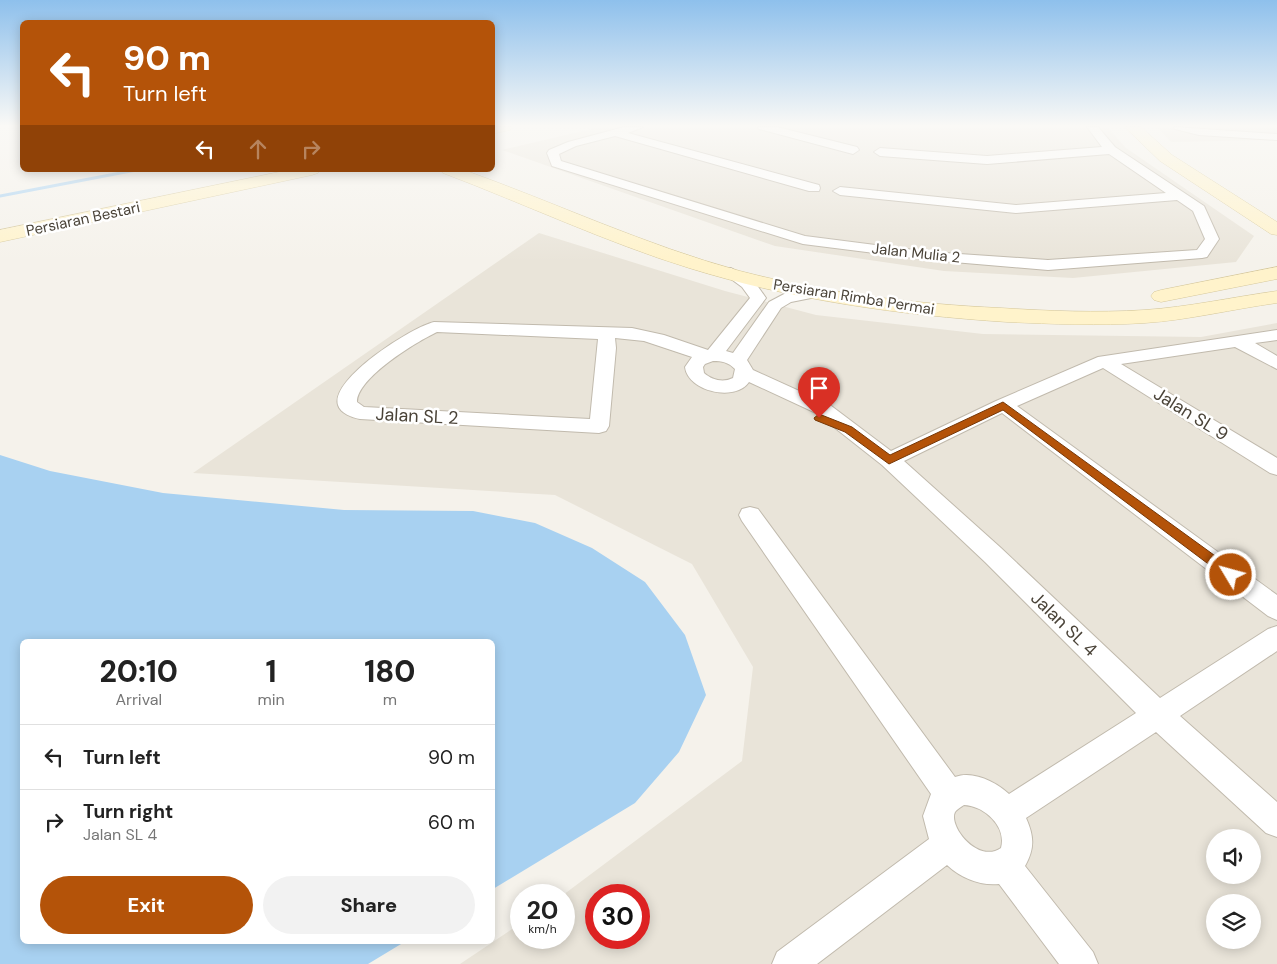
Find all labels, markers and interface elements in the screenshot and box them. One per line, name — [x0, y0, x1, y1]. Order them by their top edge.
text: 90 m — [123, 35, 211, 81]
icon: left — [40, 40, 105, 105]
text: Turn left — [123, 79, 207, 108]
icon: left — [191, 135, 219, 163]
icon: ahead — [244, 135, 272, 163]
icon: right — [297, 135, 325, 163]
street label: Persiaran Bestari — [24, 197, 142, 241]
street label: Jalan Mulia 2 — [871, 238, 961, 268]
street label: Persiaran Rimba Permai — [772, 274, 936, 320]
pin — [798, 367, 840, 418]
icon: arrive — [805, 374, 833, 402]
street label: Jalan SL 9 — [1149, 382, 1233, 446]
street label: Jalan SL 2 — [375, 402, 459, 430]
position arrow — [1204, 548, 1256, 600]
street label: Jalan SL 4 — [1026, 586, 1102, 662]
text: 20:10 — [99, 652, 178, 691]
text: 1 — [266, 652, 277, 691]
text: 180 — [364, 652, 416, 691]
text: Arrival — [115, 689, 162, 710]
text: min — [257, 689, 285, 710]
text: m — [383, 689, 397, 710]
icon: left — [40, 743, 68, 771]
text: Turn left — [83, 745, 161, 770]
text: 90 m — [428, 745, 475, 770]
text: Turn right — [83, 799, 173, 824]
icon: right — [40, 808, 68, 836]
text: 60 m — [428, 810, 475, 835]
text: Jalan SL 4 — [83, 824, 157, 845]
map controls — [1206, 829, 1261, 949]
button: sound — [1206, 829, 1261, 884]
button: Exit — [40, 876, 253, 934]
button: Share — [263, 876, 475, 934]
speed limit sign: 30 — [585, 884, 650, 949]
text: 20 — [527, 894, 558, 927]
button: layers — [1206, 894, 1261, 949]
text: km/h — [528, 921, 557, 937]

